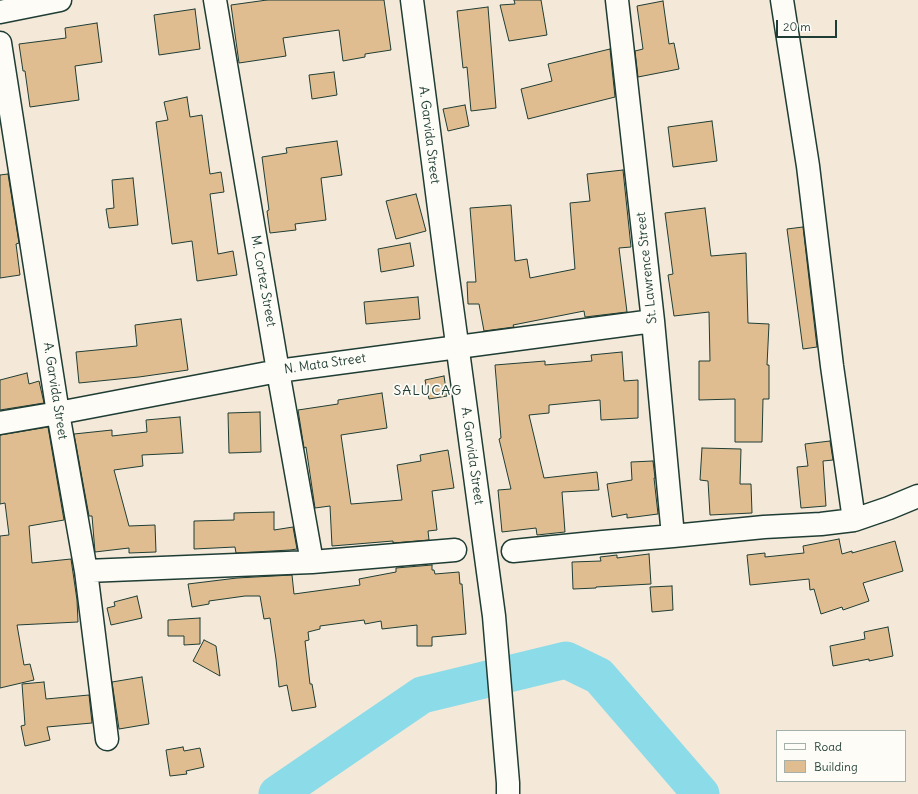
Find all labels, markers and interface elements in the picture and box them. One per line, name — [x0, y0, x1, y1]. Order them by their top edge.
scale bar — [778, 12, 839, 38]
text: 20 m — [783, 19, 811, 34]
street label: A. Garvida Street — [415, 85, 443, 185]
street label: St. Lawrence Street — [633, 211, 661, 325]
street label: M. Cortez Street — [247, 234, 279, 328]
street label: A. Garvida Street — [40, 341, 70, 441]
street label: N. Mata Street — [283, 351, 367, 377]
district label: SALUCAG — [394, 383, 462, 399]
street label: A. Garvida Street — [457, 406, 487, 506]
legend — [776, 730, 906, 782]
text: Road — [814, 739, 842, 754]
text: Building — [814, 759, 858, 774]

